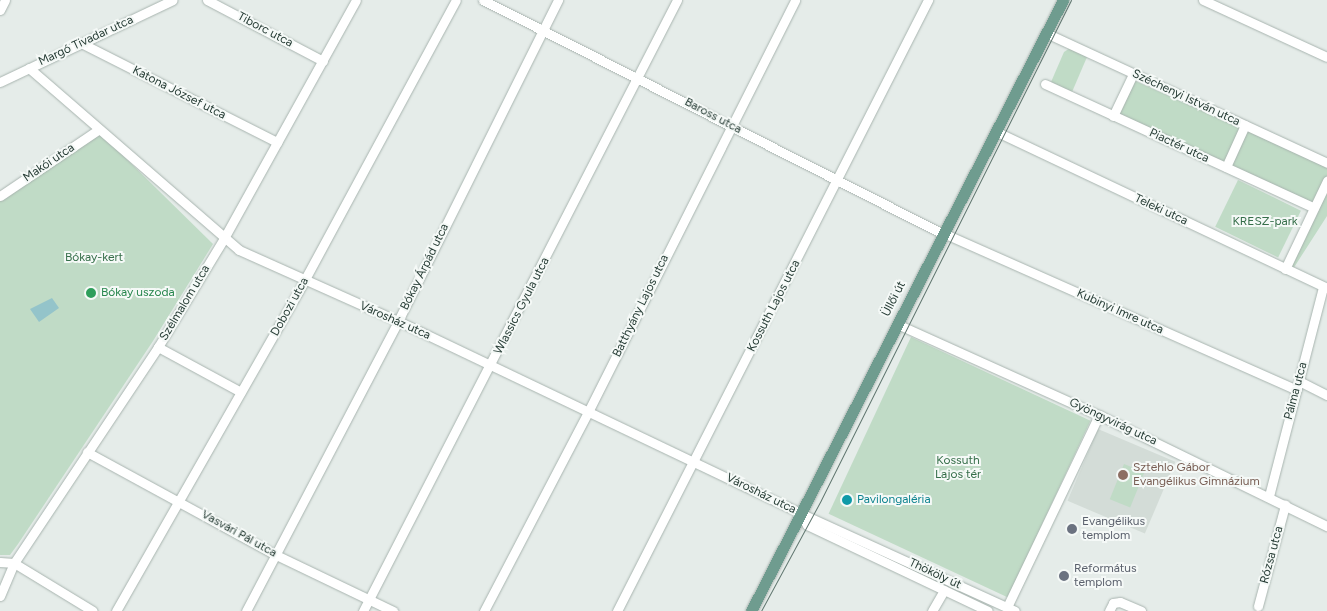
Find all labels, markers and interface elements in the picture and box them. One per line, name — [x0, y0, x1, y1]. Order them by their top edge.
street label: Tiborc utca — [235, 9, 295, 51]
street label: Margó Tivadar utca — [36, 13, 136, 69]
street label: Katona József utca — [130, 63, 228, 123]
street label: Széchenyi István utca — [1130, 67, 1242, 129]
street label: Baross utca — [682, 95, 744, 137]
street label: Piactér utca — [1147, 126, 1211, 166]
street label: Makói utca — [21, 141, 77, 185]
street label: Teleki utca — [1132, 191, 1190, 229]
park label: KRESZ-park — [1232, 215, 1298, 229]
street label: Bókay Árpád utca — [398, 221, 452, 313]
park label: Bókay-kert — [65, 251, 123, 265]
street label: Batthyány Lajos utca — [610, 252, 672, 360]
street label: Wlassics Gyula utca — [491, 255, 553, 357]
street label: Kossuth Lajos utca — [745, 258, 803, 354]
street label: Szélmalom utca — [157, 263, 213, 343]
street label: Dobozi utca — [268, 275, 312, 339]
street label: Üllői út — [879, 279, 909, 319]
place label: Bókay uszoda — [101, 286, 175, 300]
street label: Kubinyi Imre utca — [1074, 286, 1166, 338]
marker: Bókay uszoda — [85, 287, 97, 299]
street label: Városház utca — [357, 299, 433, 343]
street label: Pálma utca — [1281, 361, 1311, 421]
street label: Gyöngyvirág utca — [1067, 395, 1159, 449]
park label: Kossuth Lajos tér — [935, 454, 981, 482]
place label: Sztehlo Gábor Evangélikus Gimnázium — [1133, 461, 1260, 489]
marker: Sztehlo Gábor Evangélikus Gimnázium — [1117, 469, 1129, 481]
street label: Városház utca — [724, 471, 798, 517]
place label: Pavilongaléria — [857, 493, 931, 507]
marker: Pavilongaléria — [841, 494, 853, 506]
street label: Vasvári Pál utca — [199, 507, 279, 561]
place label: Evangélikus templom — [1082, 515, 1145, 543]
marker: Evangélikus templom — [1066, 523, 1078, 535]
street label: Rózsa utca — [1257, 525, 1287, 585]
street label: Thököly út — [907, 556, 963, 592]
place label: Református templom — [1074, 562, 1137, 590]
marker: Református templom — [1058, 570, 1070, 582]

